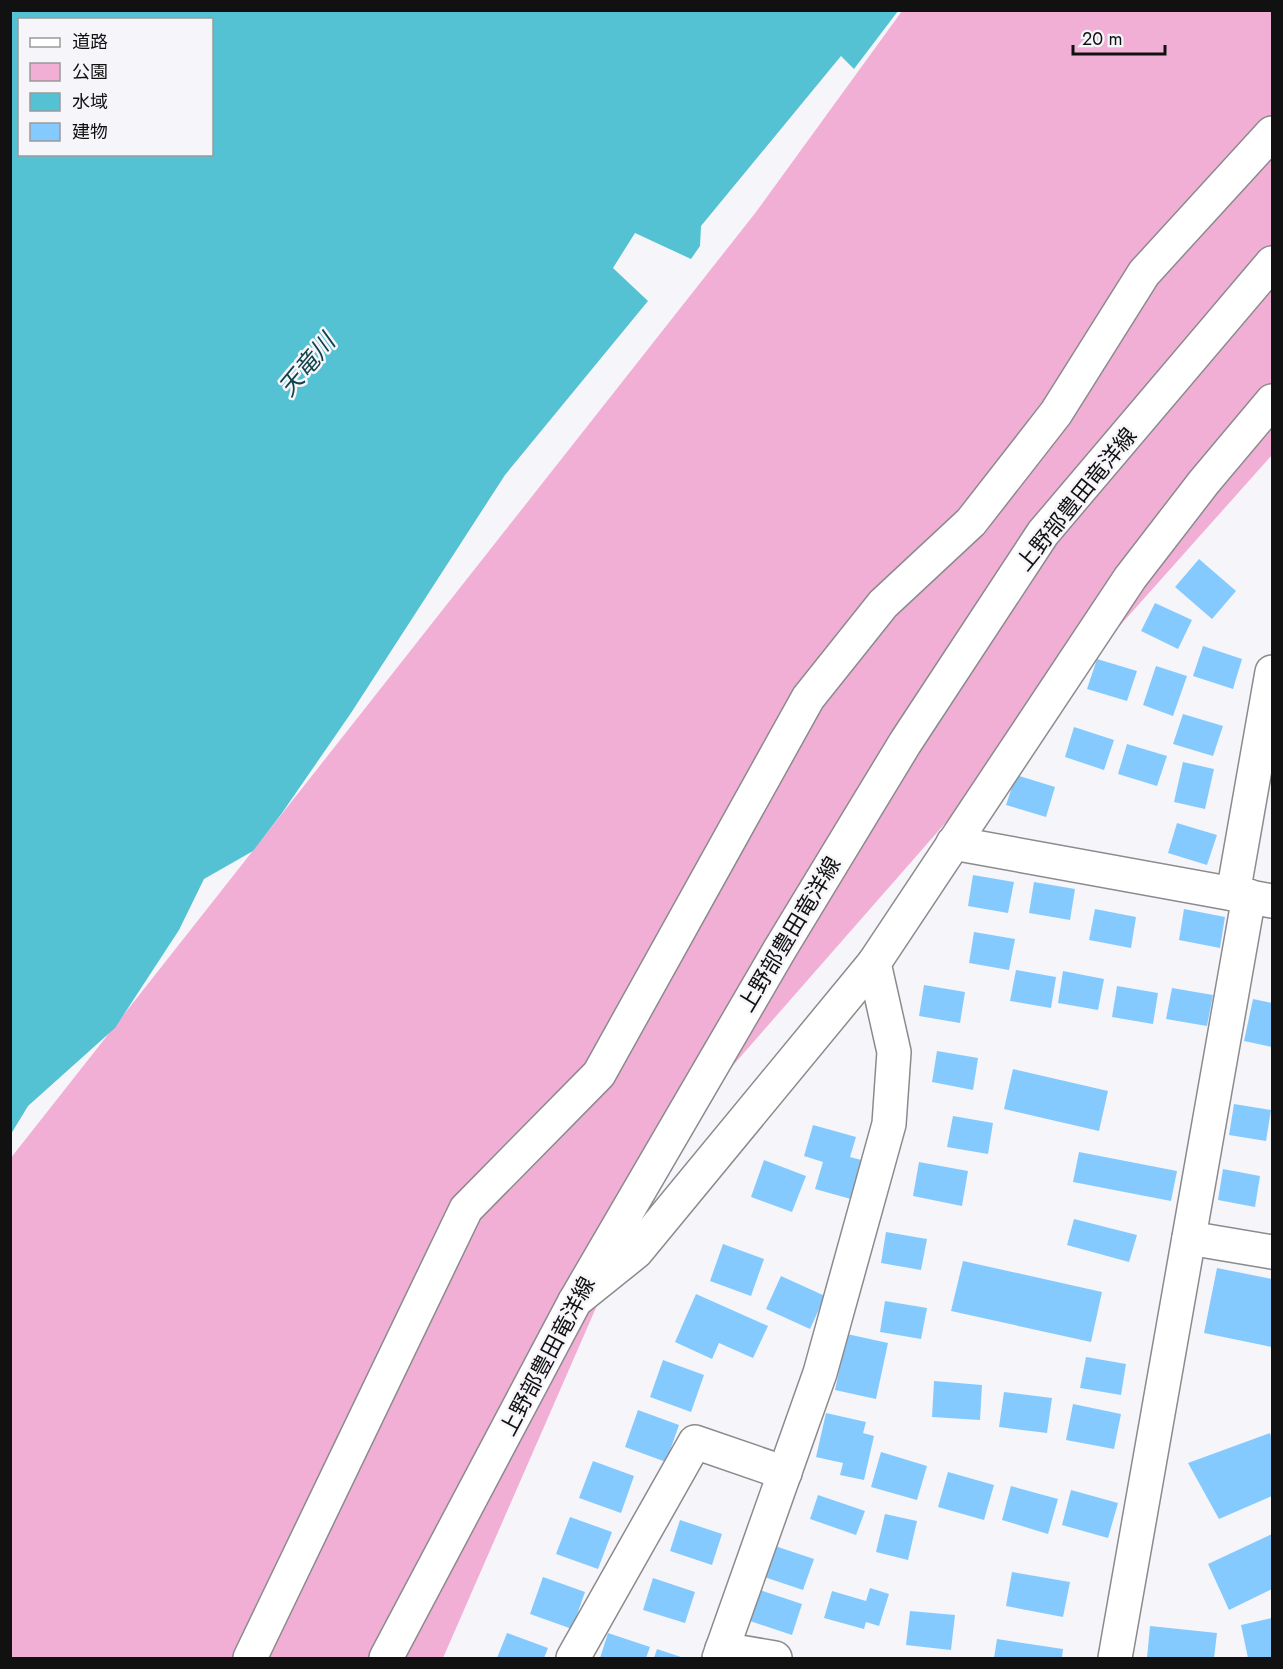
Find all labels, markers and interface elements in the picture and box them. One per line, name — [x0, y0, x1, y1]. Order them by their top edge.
legend — [18, 18, 213, 156]
scale bar — [1073, 18, 1164, 56]
text: 20 m — [1082, 26, 1122, 52]
text: 道路 — [72, 29, 108, 55]
text: 公園 — [72, 59, 108, 85]
text: 水域 — [72, 89, 108, 115]
text: 建物 — [72, 119, 108, 145]
water label: 天竜川 — [270, 324, 345, 404]
street label: 上野部豊田竜洋線 — [1008, 421, 1144, 577]
street label: 上野部豊田竜洋線 — [730, 850, 848, 1018]
street label: 上野部豊田竜洋線 — [492, 1271, 602, 1441]

